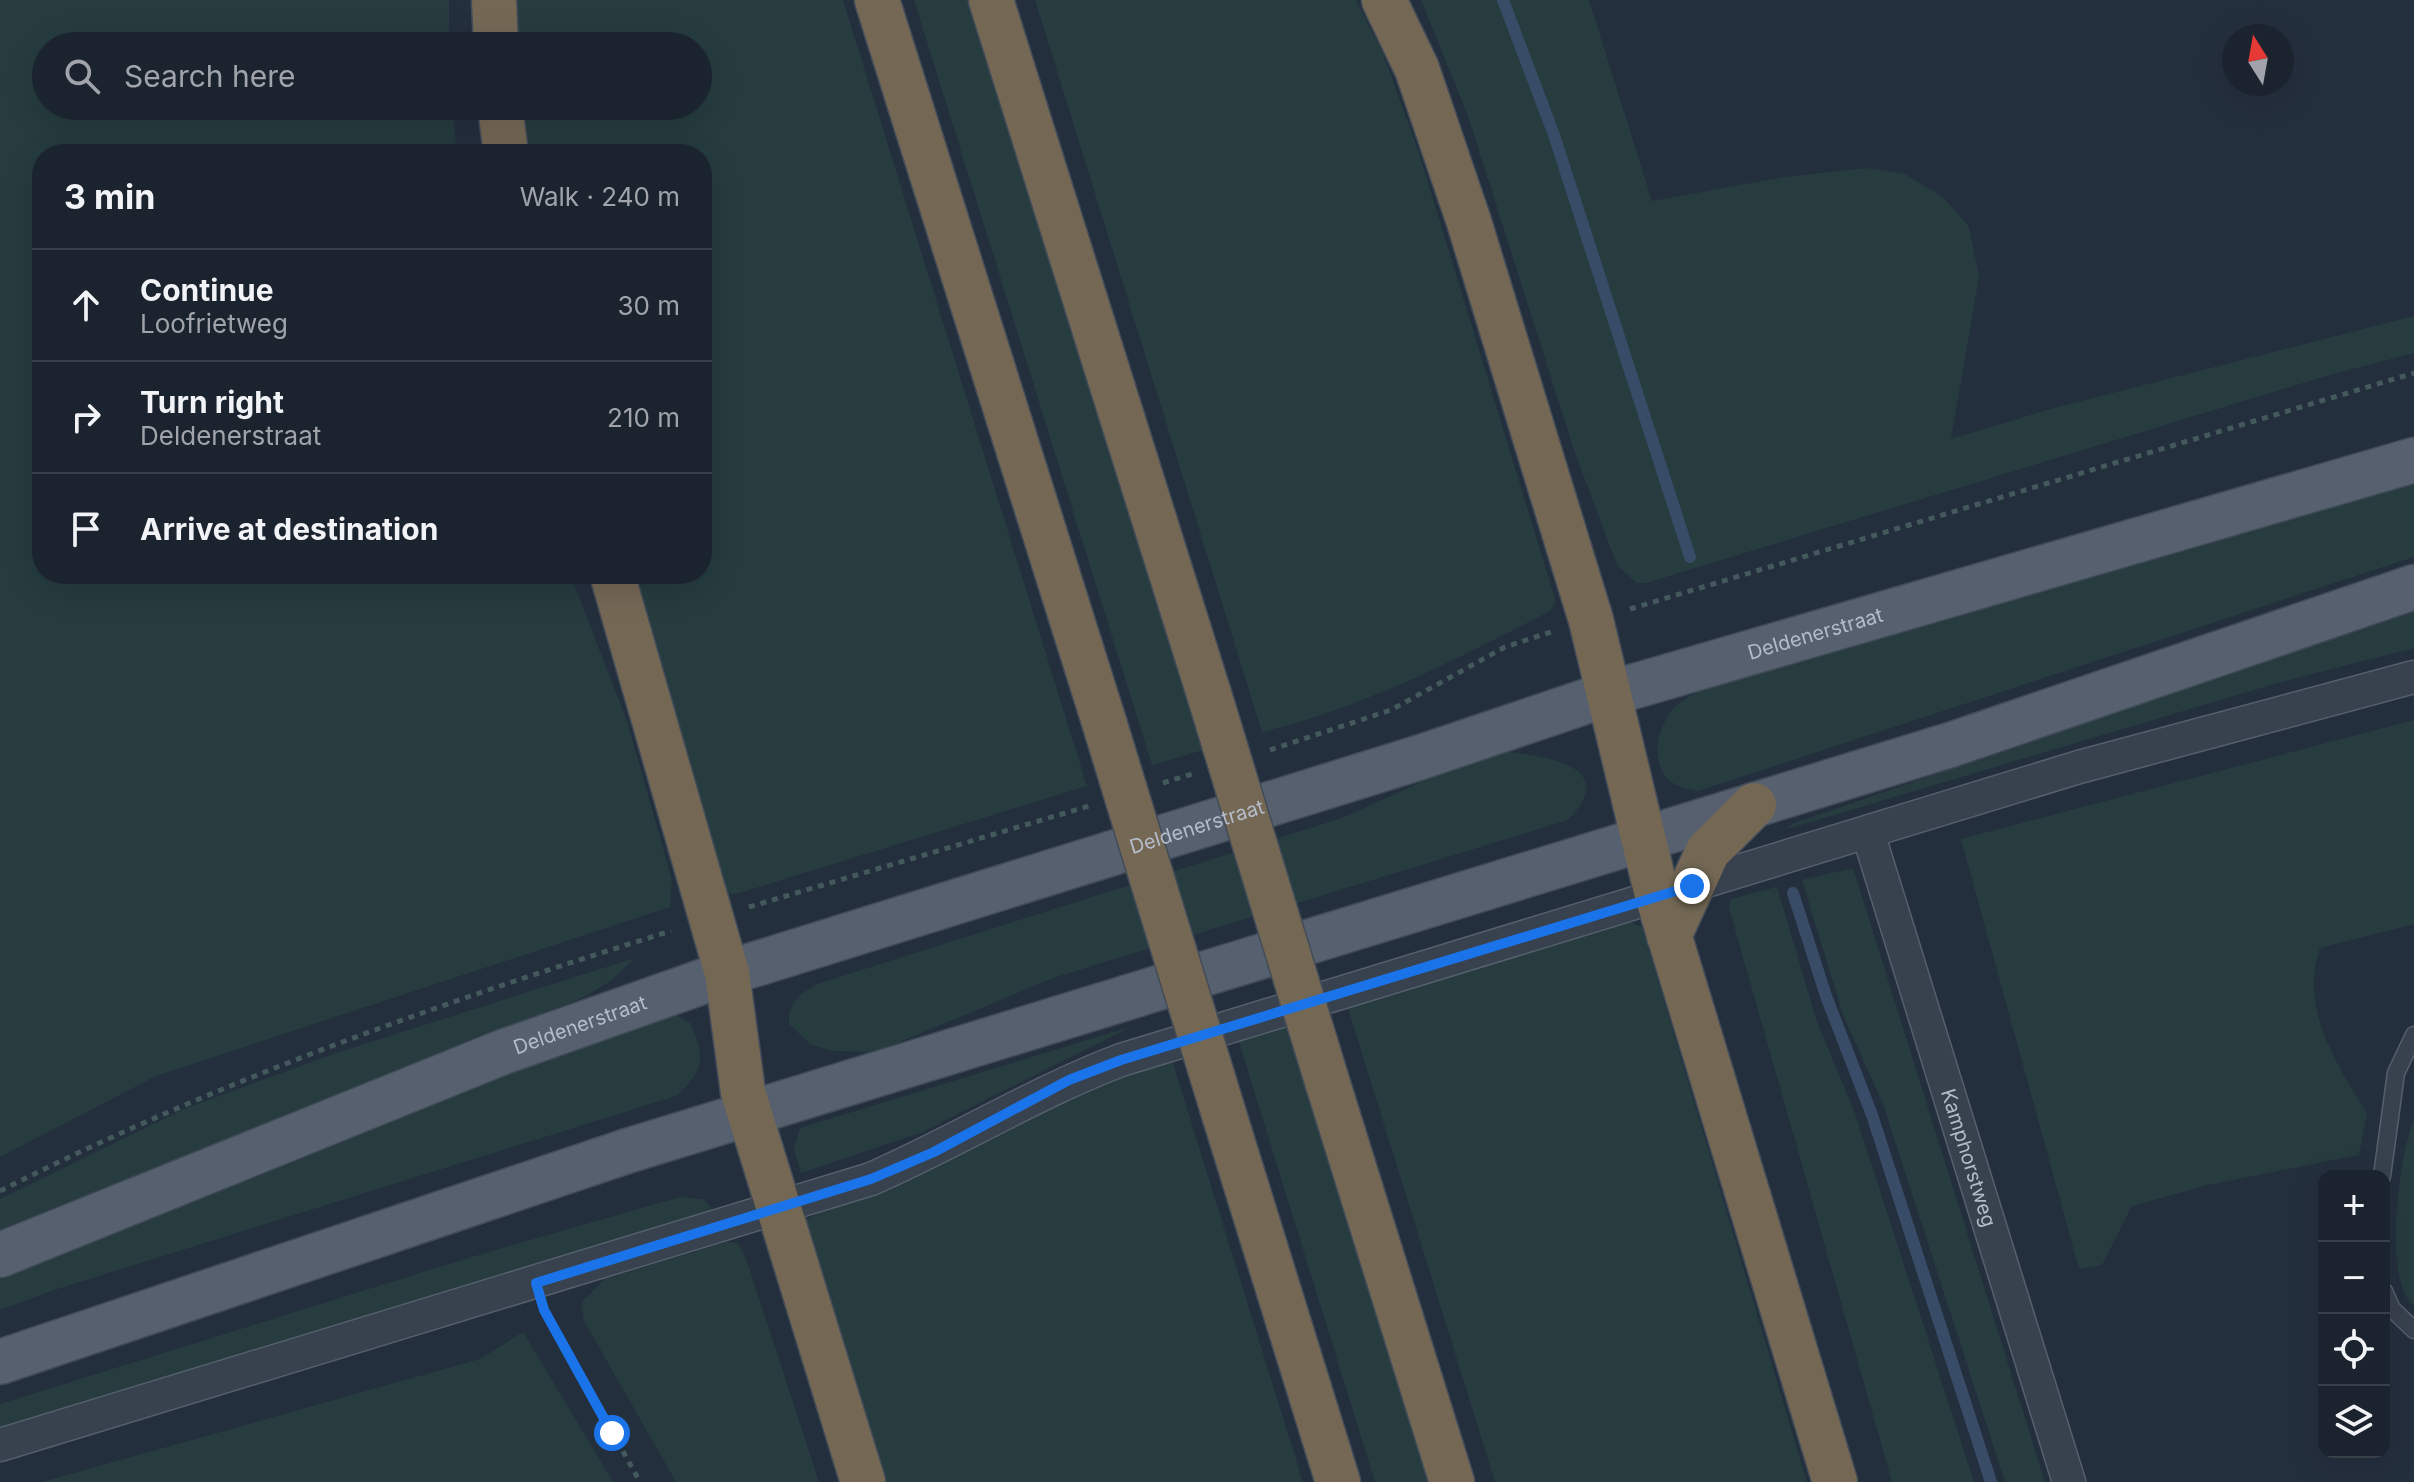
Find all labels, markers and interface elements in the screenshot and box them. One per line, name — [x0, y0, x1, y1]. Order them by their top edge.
north arrow — [2222, 24, 2294, 96]
search box — [32, 32, 712, 120]
icon: search — [60, 54, 104, 98]
text: Search here — [124, 58, 296, 94]
text: 3 min — [64, 176, 155, 217]
text: Walk · 240 m — [520, 181, 680, 212]
text: Continue — [140, 272, 274, 308]
icon: ahead — [64, 283, 108, 327]
text: 30 m — [617, 290, 680, 321]
text: Loofrietweg — [140, 308, 288, 339]
text: Turn right — [140, 384, 284, 420]
icon: right — [64, 395, 108, 439]
text: 210 m — [607, 402, 680, 433]
text: Deldenerstraat — [140, 420, 321, 451]
icon: arrive — [64, 507, 108, 551]
text: Arrive at destination — [140, 511, 438, 547]
street label: Deldenerstraat — [1745, 603, 1886, 665]
street label: Deldenerstraat — [1127, 794, 1267, 859]
route end — [1674, 868, 1710, 904]
street label: Deldenerstraat — [510, 990, 650, 1059]
street label: Kamphorstweg — [1936, 1086, 2001, 1230]
map controls — [2318, 1170, 2390, 1458]
button: + — [2318, 1170, 2390, 1242]
button: − — [2318, 1242, 2390, 1314]
button: locate — [2318, 1314, 2390, 1386]
button: layers — [2318, 1386, 2390, 1458]
route start — [594, 1415, 630, 1451]

